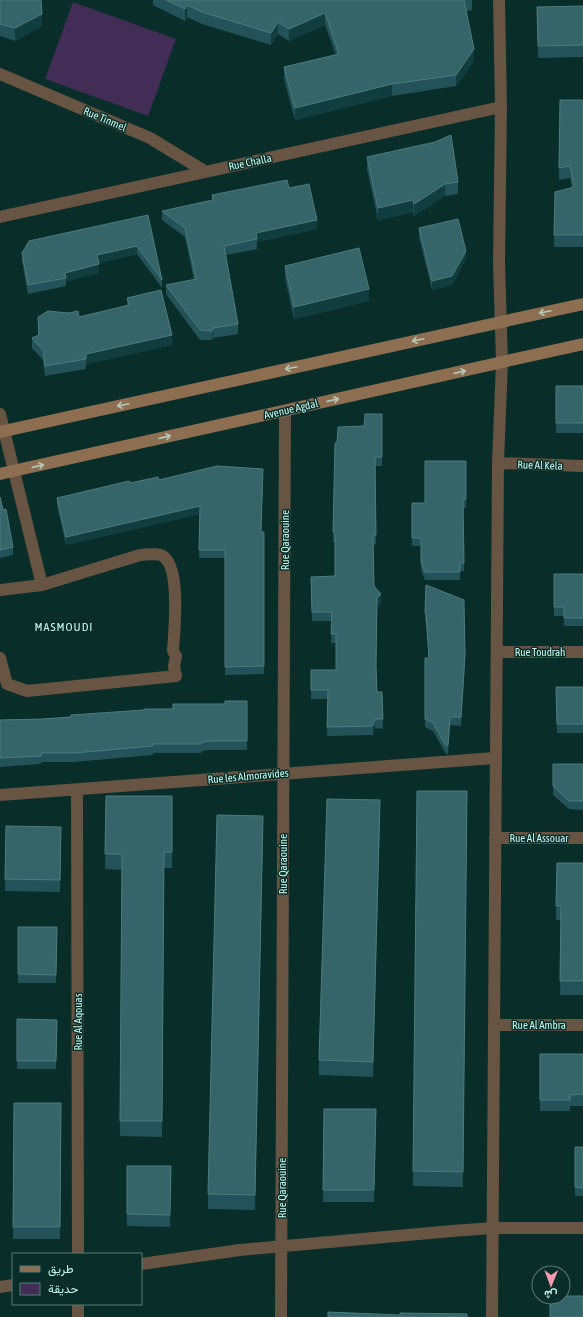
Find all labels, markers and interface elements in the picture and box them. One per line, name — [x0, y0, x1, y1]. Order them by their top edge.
street label: Rue Tinmel — [82, 105, 128, 133]
street label: Rue Challa — [227, 152, 273, 172]
one-way arrow — [539, 309, 552, 317]
one-way arrow — [412, 337, 425, 345]
one-way arrow — [285, 365, 298, 373]
one-way arrow — [453, 367, 466, 375]
one-way arrow — [326, 395, 339, 403]
street label: Avenue Agdal — [263, 397, 319, 421]
one-way arrow — [117, 402, 130, 410]
one-way arrow — [158, 433, 171, 441]
street label: Rue Al Kela — [517, 458, 563, 472]
one-way arrow — [31, 461, 44, 469]
street label: Rue Qaraouine — [279, 510, 291, 570]
district label: MASMOUDI — [35, 620, 93, 634]
street label: Rue Toudrah — [515, 646, 565, 658]
street label: Rue les Almoravides — [207, 766, 289, 786]
street label: Rue Al Assouar — [509, 832, 569, 844]
street label: Rue Qaraouine — [277, 834, 289, 894]
street label: Rue Al Aqouas — [72, 993, 84, 1051]
street label: Rue Al Ambra — [512, 1019, 566, 1031]
street label: Rue Qaraouine — [276, 1158, 288, 1218]
legend — [12, 1253, 142, 1305]
text: طريق — [48, 1262, 74, 1277]
north arrow — [531, 1265, 571, 1305]
text: حديقة — [48, 1282, 78, 1296]
text: ش — [544, 1288, 558, 1301]

